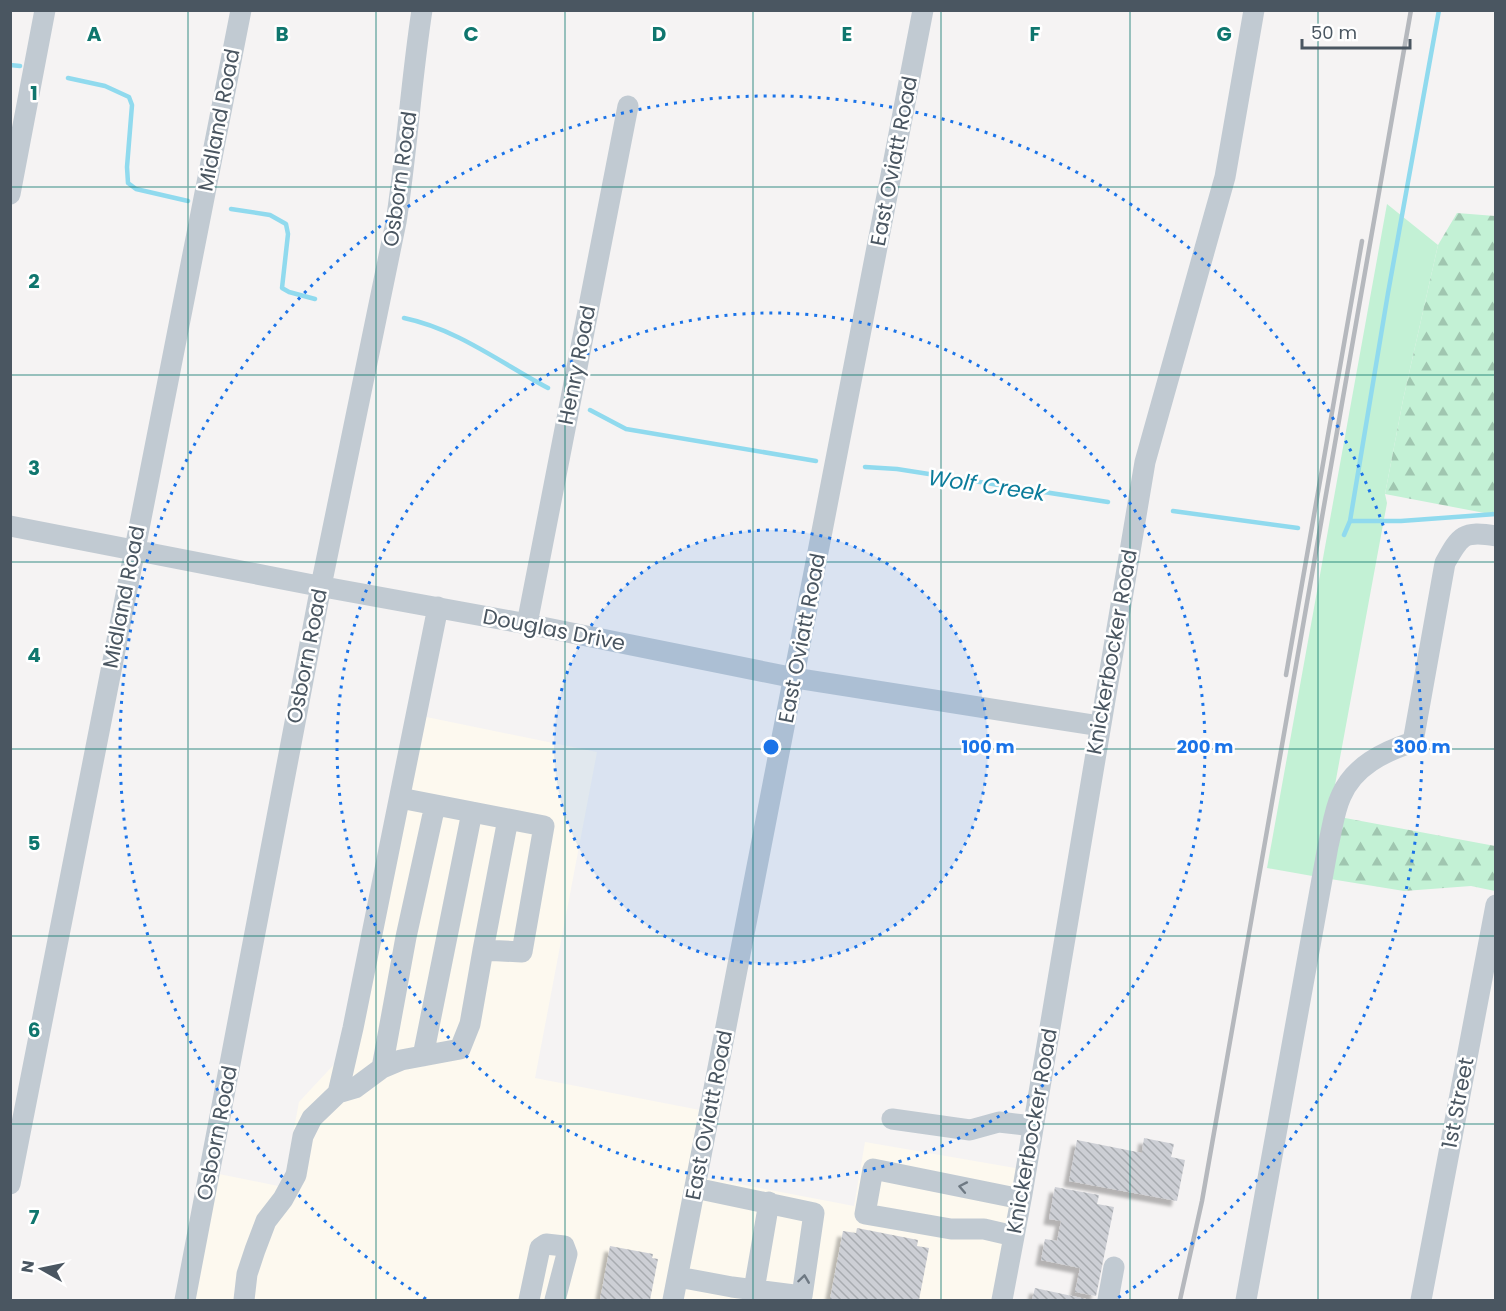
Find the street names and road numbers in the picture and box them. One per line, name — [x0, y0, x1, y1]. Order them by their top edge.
street label: Midland Road — [190, 46, 247, 194]
street label: East Oviatt Road — [863, 74, 924, 248]
street label: Osborn Road — [376, 109, 423, 249]
street label: Henry Road — [551, 303, 602, 427]
street label: Midland Road — [95, 523, 152, 671]
street label: Knickerbocker Road — [1079, 547, 1144, 757]
street label: East Oviatt Road — [771, 551, 832, 725]
street label: Osborn Road — [279, 586, 334, 726]
street label: Douglas Drive — [480, 601, 628, 658]
street label: Knickerbocker Road — [999, 1026, 1064, 1236]
street label: East Oviatt Road — [678, 1028, 739, 1202]
street label: 1st Street — [1434, 1055, 1481, 1151]
street label: Osborn Road — [189, 1063, 244, 1203]

